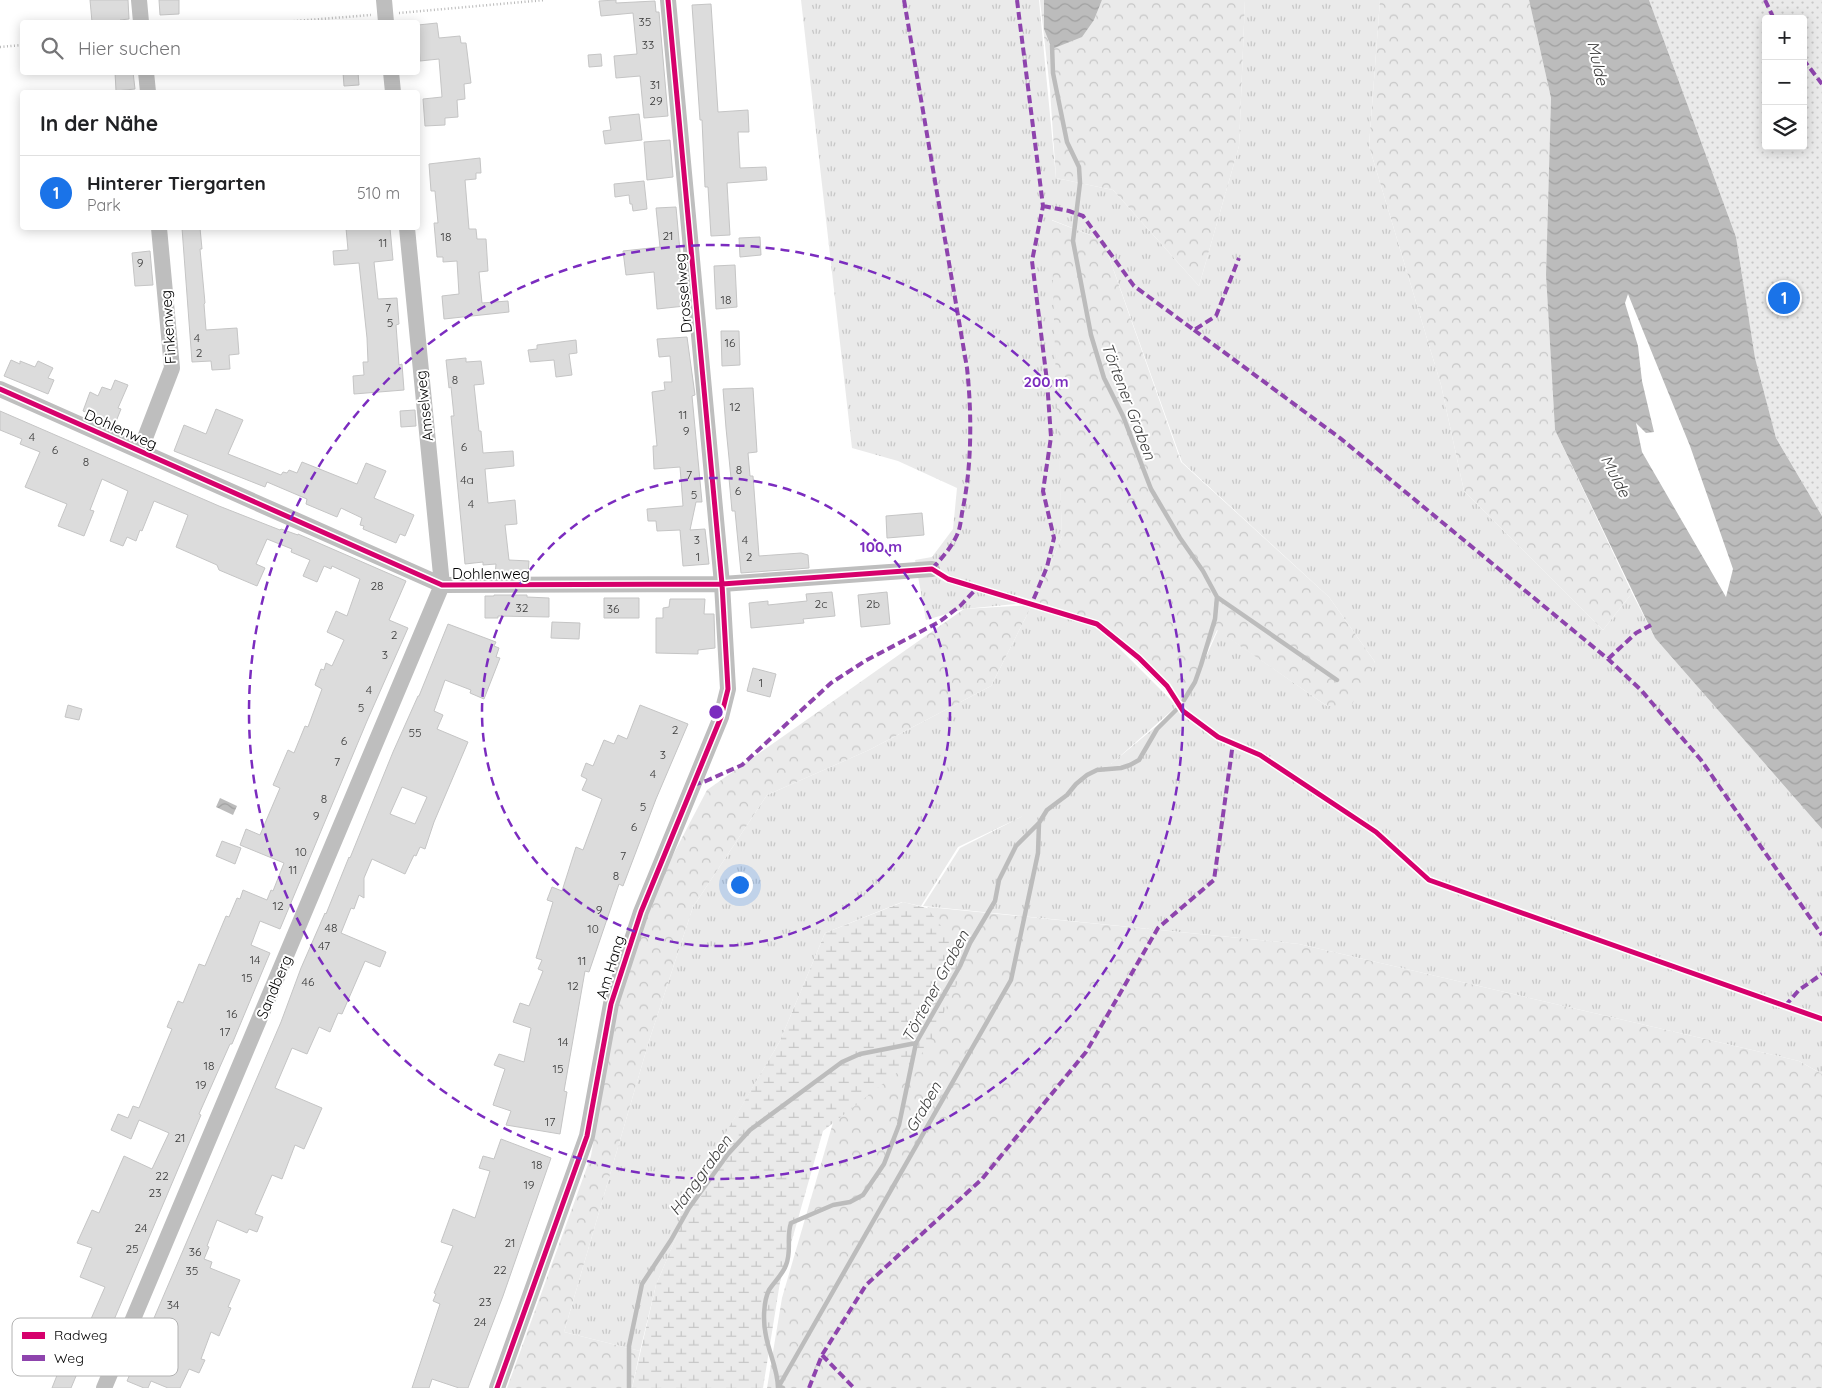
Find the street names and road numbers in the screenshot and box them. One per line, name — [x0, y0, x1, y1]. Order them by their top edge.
street label: Drosselweg — [670, 252, 696, 334]
street label: Finkenweg — [156, 289, 180, 365]
street label: Amselweg — [411, 370, 437, 442]
street label: Dohlenweg — [82, 404, 160, 454]
street label: Dohlenweg — [452, 564, 530, 583]
street label: Am Hang — [591, 933, 629, 1001]
street label: Sandberg — [252, 952, 296, 1022]

